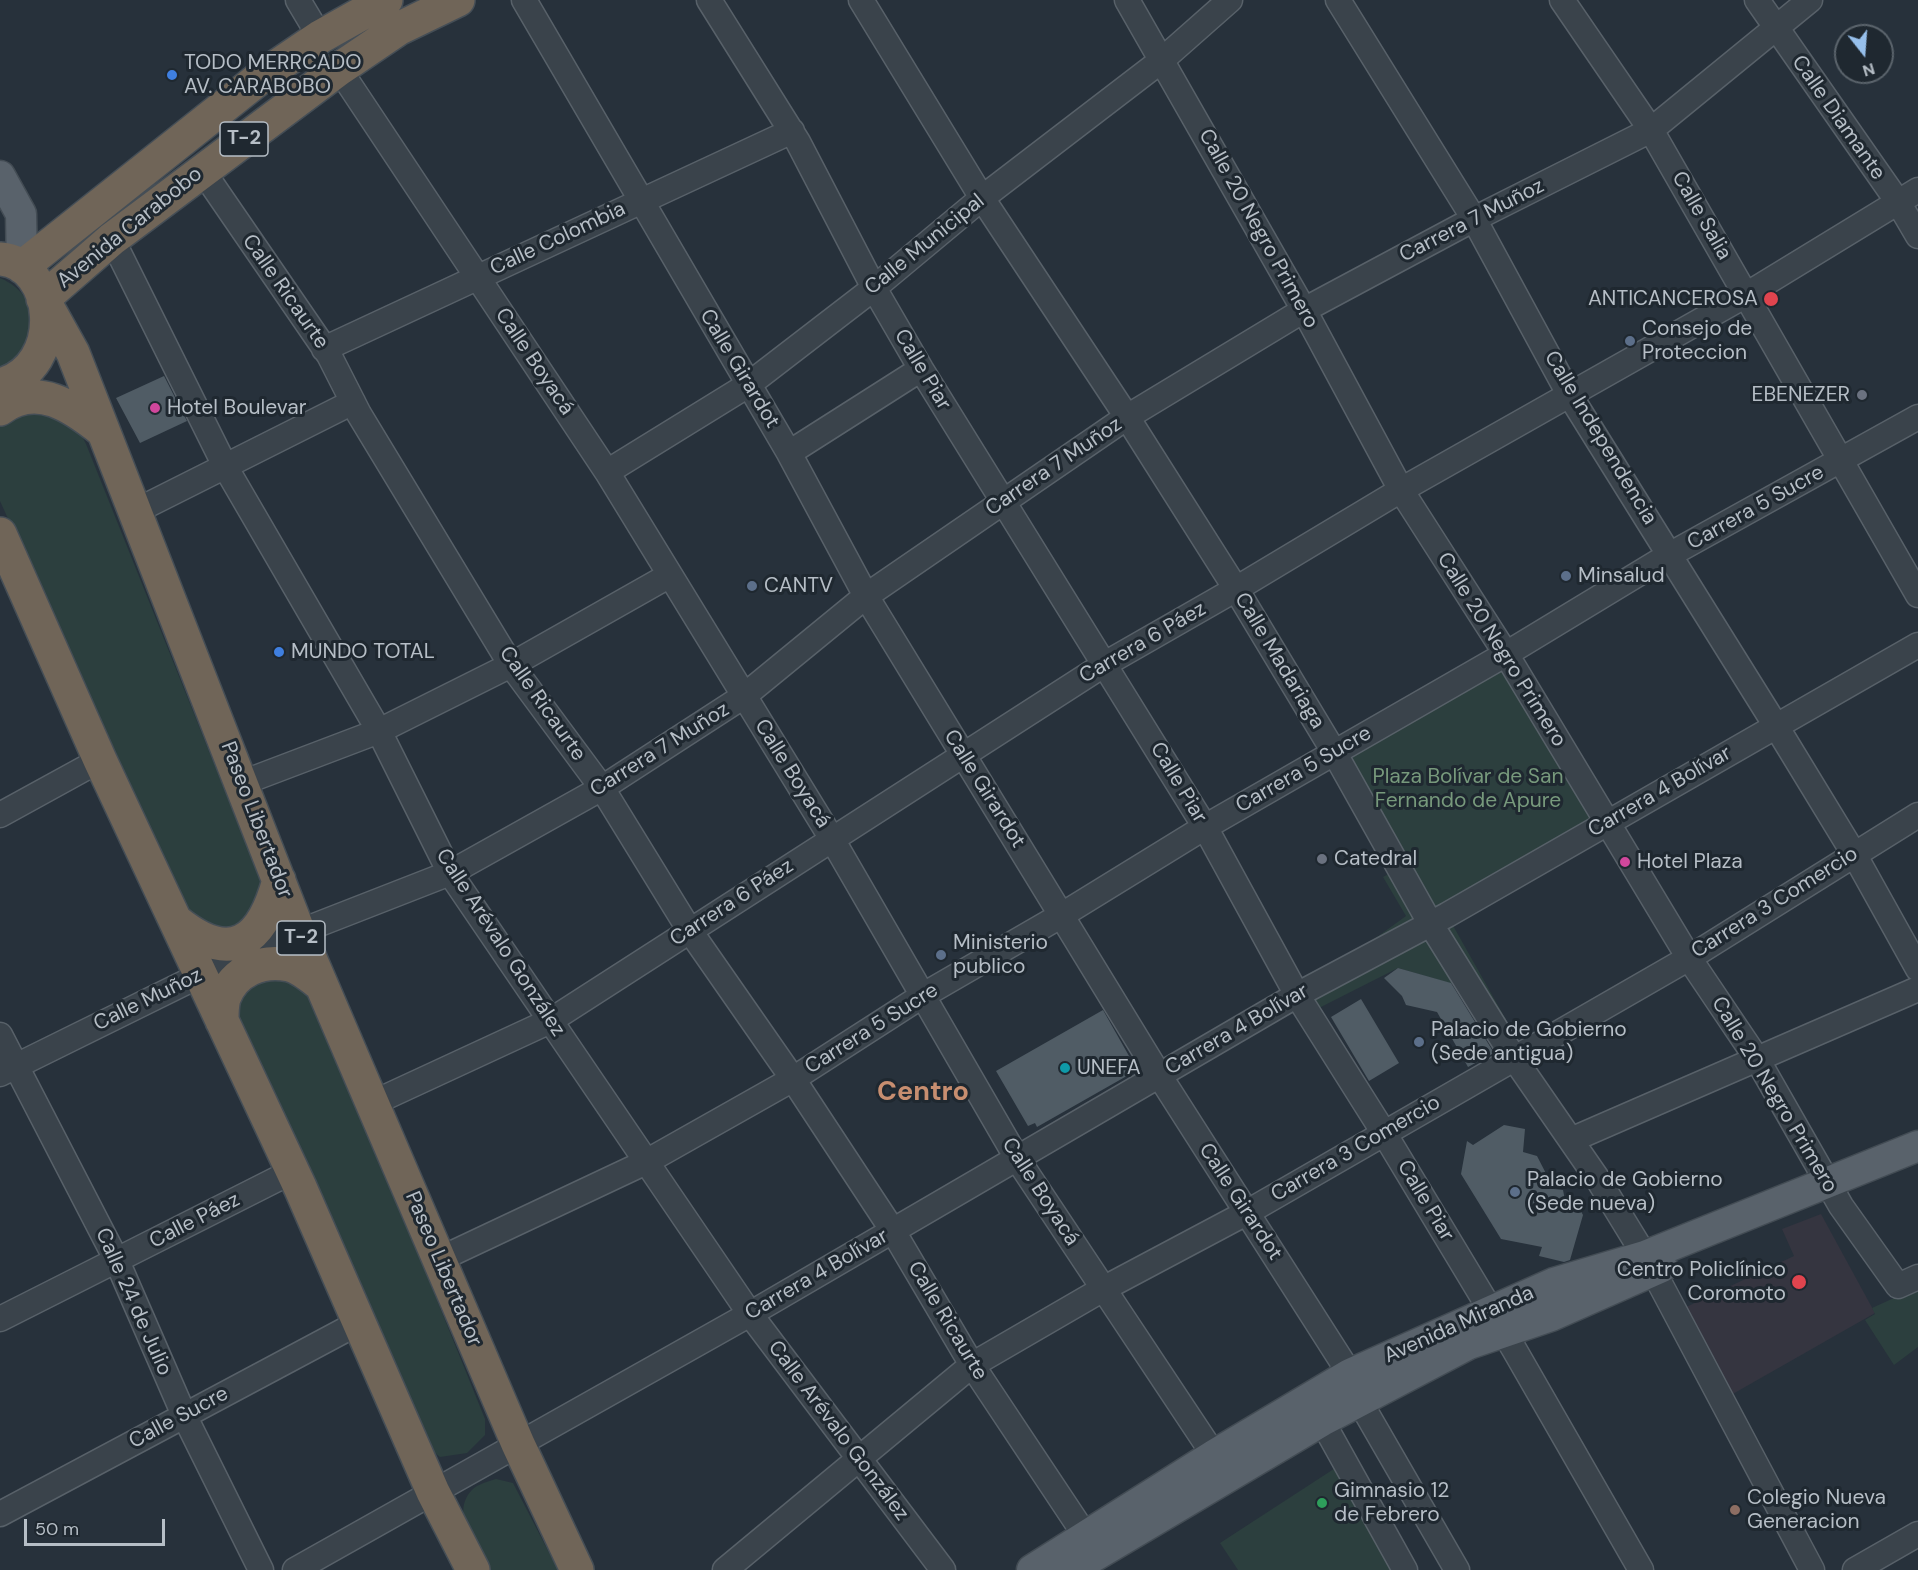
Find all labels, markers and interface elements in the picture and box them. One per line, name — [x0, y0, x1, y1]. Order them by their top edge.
north arrow — [1834, 24, 1894, 84]
place label: TODO MERRCADO AV. CARABOBO — [184, 50, 361, 100]
street label: Calle Diamante — [1786, 51, 1890, 185]
text: N — [1860, 58, 1877, 82]
marker: TODO MERRCADO AV. CARABOBO — [165, 68, 179, 82]
road number: T-2 — [220, 122, 268, 156]
street label: Calle 20 Negro Primero — [1193, 125, 1323, 333]
street label: Avenida Carabobo — [52, 162, 208, 294]
street label: Calle Salia — [1666, 167, 1736, 265]
street label: Carrera 7 Muñoz — [1395, 174, 1549, 268]
street label: Calle Municipal — [860, 189, 990, 301]
street label: Calle Colombia — [486, 197, 630, 281]
street label: Calle Ricaurte — [236, 230, 334, 354]
place label: ANTICANCEROSA — [1588, 286, 1758, 312]
marker: ANTICANCEROSA — [1762, 290, 1780, 308]
street label: Calle Boyacá — [489, 304, 579, 420]
street label: Calle Girardot — [694, 305, 784, 433]
place label: Consejo de Proteccion — [1642, 316, 1752, 366]
street label: Calle Piar — [888, 325, 956, 415]
marker: Consejo de Proteccion — [1623, 334, 1637, 348]
street label: Calle Independencia — [1538, 347, 1662, 529]
place label: EBENEZER — [1752, 382, 1850, 408]
marker: EBENEZER — [1855, 388, 1869, 402]
place label: Hotel Boulevar — [167, 395, 307, 421]
marker: Hotel Boulevar — [148, 401, 162, 415]
street label: Carrera 7 Muñoz — [981, 412, 1127, 522]
street label: Carrera 5 Sucre — [1683, 460, 1829, 556]
street label: Calle 20 Negro Primero — [1431, 548, 1571, 752]
place label: Minsalud — [1578, 563, 1665, 589]
marker: Minsalud — [1559, 569, 1573, 583]
place label: CANTV — [764, 573, 833, 599]
marker: CANTV — [745, 579, 759, 593]
street label: Calle Madariaga — [1228, 588, 1330, 734]
street label: Carrera 6 Páez — [1075, 597, 1211, 689]
place label: MUNDO TOTAL — [291, 639, 435, 665]
street label: Calle Ricaurte — [493, 642, 591, 766]
marker: MUNDO TOTAL — [272, 645, 286, 659]
street label: Carrera 7 Muñoz — [586, 697, 734, 803]
street label: Calle Boyacá — [749, 715, 835, 833]
street label: Carrera 5 Sucre — [1232, 721, 1376, 819]
street label: Calle Girardot — [938, 725, 1030, 853]
street label: Paseo Libertador — [215, 738, 297, 902]
street label: Calle Piar — [1144, 738, 1212, 828]
street label: Carrera 4 Bolívar — [1584, 741, 1736, 843]
park label: Plaza Bolívar de San Fernando de Apure — [1372, 764, 1564, 814]
street label: Carrera 3 Comercio — [1687, 842, 1863, 964]
street label: Calle Arévalo González — [430, 844, 570, 1042]
place label: Catedral — [1334, 846, 1417, 872]
place label: Hotel Plaza — [1637, 849, 1743, 875]
marker: Catedral — [1315, 852, 1329, 866]
street label: Carrera 6 Páez — [666, 854, 798, 952]
marker: Hotel Plaza — [1618, 855, 1632, 869]
road number: T-2 — [277, 921, 325, 955]
place label: Ministerio publico — [953, 930, 1048, 980]
marker: Ministerio publico — [934, 948, 948, 962]
street label: Calle Muñoz — [90, 963, 206, 1037]
street label: Carrera 5 Sucre — [801, 978, 943, 1080]
street label: Carrera 4 Bolívar — [1161, 979, 1313, 1081]
street label: Calle 20 Negro Primero — [1705, 992, 1843, 1198]
place label: Palacio de Gobierno (Sede antigua) — [1431, 1017, 1627, 1067]
marker: Palacio de Gobierno (Sede antigua) — [1412, 1035, 1426, 1049]
place label: UNEFA — [1077, 1055, 1141, 1081]
marker: UNEFA — [1058, 1061, 1072, 1075]
district label: Centro — [877, 1077, 969, 1109]
street label: Carrera 3 Comercio — [1267, 1090, 1445, 1208]
street label: Calle Boyacá — [996, 1133, 1084, 1251]
street label: Calle Girardot — [1193, 1139, 1287, 1265]
street label: Calle Piar — [1391, 1156, 1459, 1246]
place label: Palacio de Gobierno (Sede nueva) — [1527, 1167, 1723, 1217]
marker: Palacio de Gobierno (Sede nueva) — [1508, 1185, 1522, 1199]
street label: Calle Páez — [146, 1188, 244, 1254]
street label: Paseo Libertador — [399, 1188, 487, 1350]
street label: Calle 24 de Julio — [89, 1224, 177, 1380]
street label: Carrera 4 Bolívar — [741, 1224, 893, 1326]
street label: Calle Ricaurte — [902, 1257, 992, 1385]
place label: Centro Policlínico Coromoto — [1617, 1257, 1786, 1307]
marker: Centro Policlínico Coromoto — [1790, 1273, 1808, 1291]
street label: Avenida Miranda — [1380, 1281, 1538, 1369]
street label: Calle Arévalo González — [762, 1336, 914, 1526]
street label: Calle Sucre — [125, 1381, 233, 1455]
place label: Gimnasio 12 de Febrero — [1334, 1478, 1449, 1528]
place label: Colegio Nueva Generacion — [1747, 1485, 1886, 1535]
marker: Gimnasio 12 de Febrero — [1315, 1496, 1329, 1510]
marker: Colegio Nueva Generacion — [1728, 1503, 1742, 1517]
scale bar — [27, 1507, 168, 1545]
text: 50 m — [35, 1517, 79, 1541]

